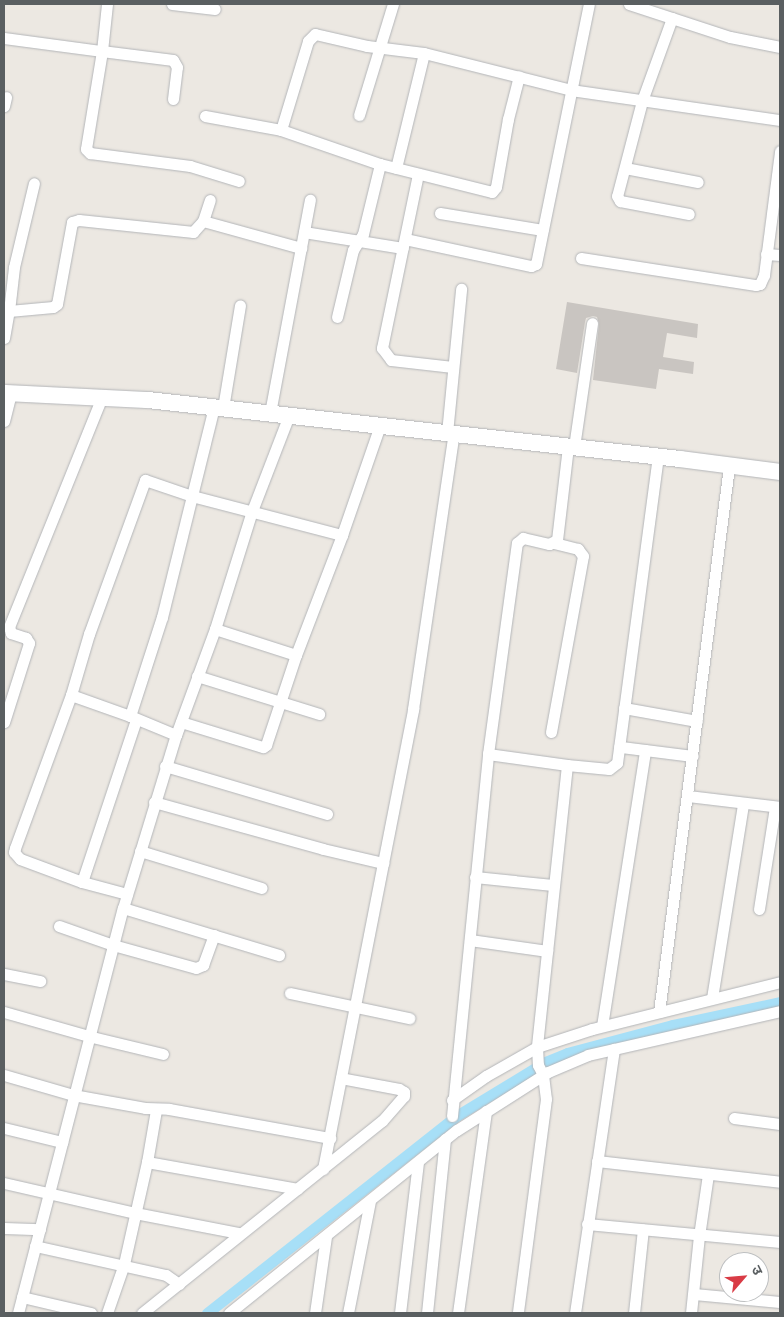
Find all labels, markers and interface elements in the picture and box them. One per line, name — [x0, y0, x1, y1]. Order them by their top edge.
north arrow — [719, 1252, 769, 1302]
text: उ — [748, 1264, 765, 1277]

